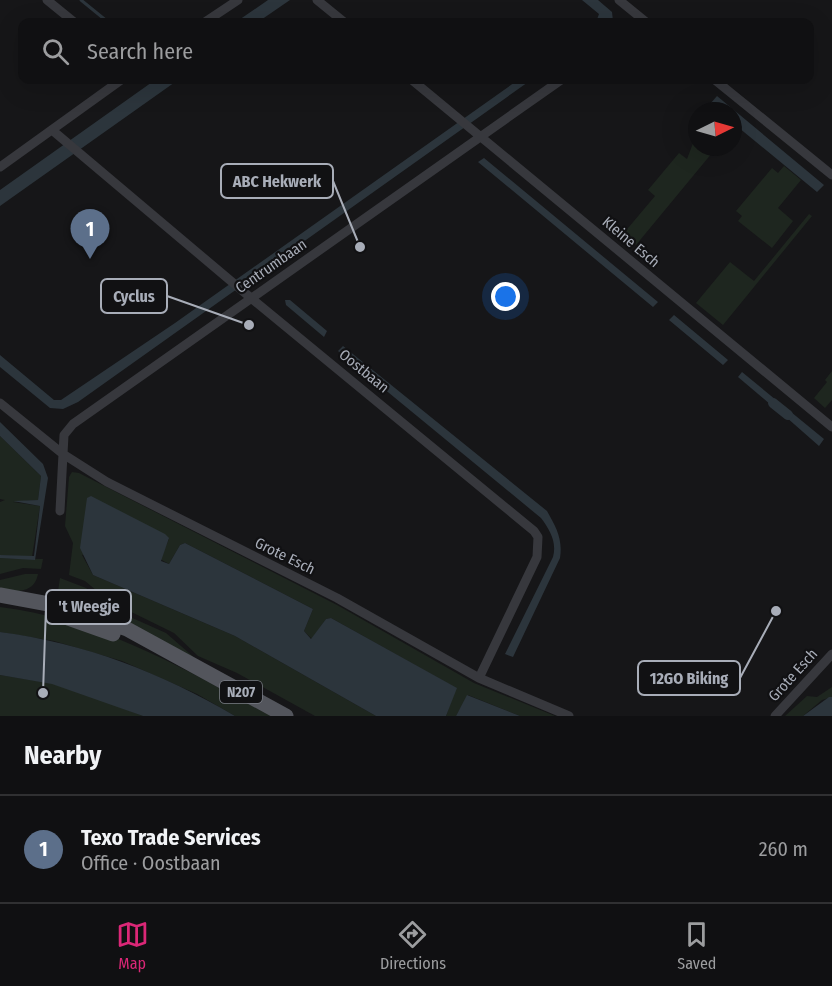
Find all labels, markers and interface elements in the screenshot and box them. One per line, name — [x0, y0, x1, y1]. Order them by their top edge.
search box — [18, 18, 814, 84]
icon: search — [39, 35, 72, 68]
text: Search here — [87, 38, 193, 65]
north arrow — [688, 102, 742, 156]
callout: ABC Hekwerk — [221, 164, 333, 198]
text: ABC Hekwerk — [232, 172, 322, 191]
pin: 1 — [70, 210, 110, 259]
street label: Kleine Esch — [599, 213, 663, 271]
street label: Centrumbaan — [232, 235, 310, 297]
callout: Cyclus — [101, 279, 167, 313]
your location — [491, 282, 520, 311]
text: Cyclus — [113, 287, 155, 306]
street label: Oostbaan — [335, 345, 393, 397]
street label: Grote Esch — [252, 534, 318, 578]
callout: 't Weegje — [46, 590, 131, 624]
text: 't Weegje — [58, 597, 120, 616]
street label: Grote Esch — [765, 645, 821, 705]
callout: 12GO Biking — [638, 661, 740, 695]
text: 12GO Biking — [650, 669, 728, 688]
road number: N207 — [220, 681, 262, 703]
text: Nearby — [24, 740, 101, 771]
text: Texo Trade Services — [81, 824, 261, 851]
text: 1 — [39, 837, 48, 861]
text: 260 m — [759, 837, 808, 861]
text: Office · Oostbaan — [81, 851, 221, 875]
tab: Map — [116, 918, 149, 973]
tab: Directions — [380, 918, 446, 973]
tab: Saved — [677, 918, 716, 973]

